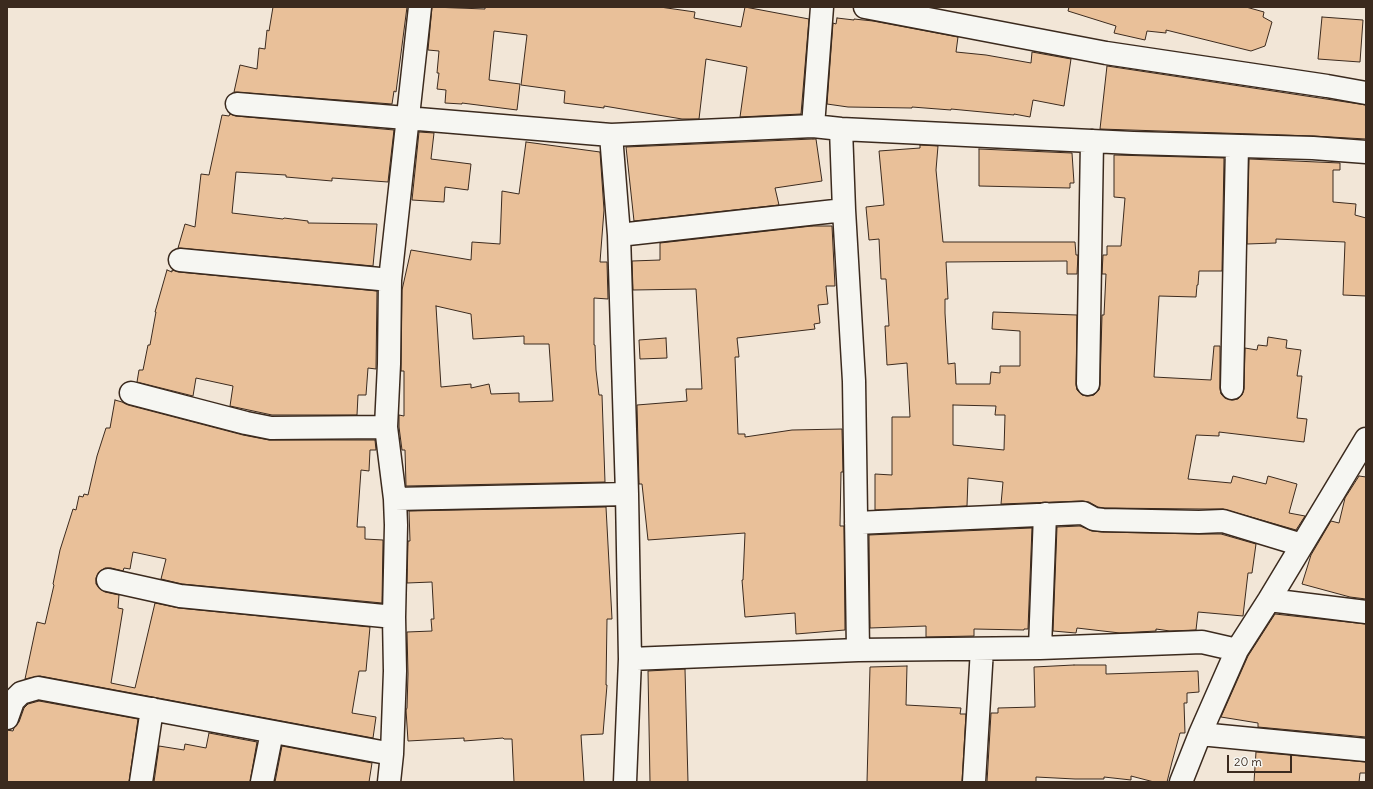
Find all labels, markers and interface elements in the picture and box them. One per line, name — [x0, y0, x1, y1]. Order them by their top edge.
scale bar — [1229, 747, 1294, 773]
text: 20 m — [1234, 754, 1262, 769]

